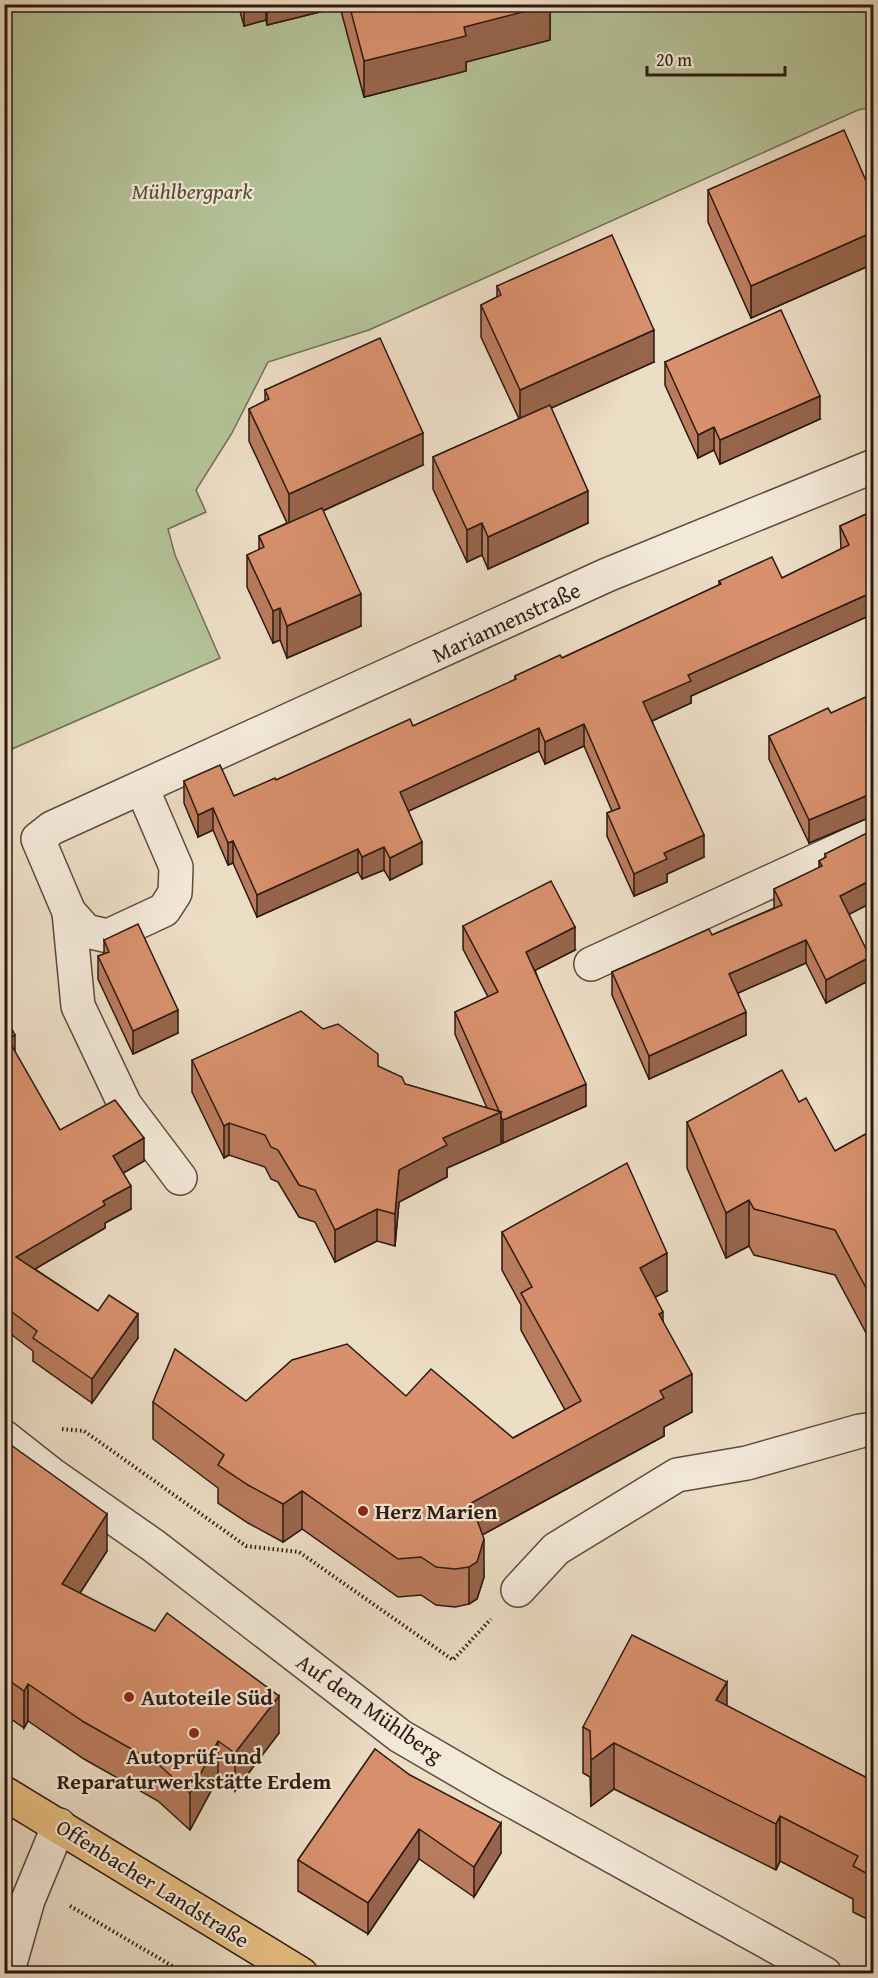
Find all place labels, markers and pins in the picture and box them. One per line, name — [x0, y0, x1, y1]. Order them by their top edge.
place label: Herz Marien — [375, 1495, 497, 1527]
marker: Herz Marien — [356, 1504, 370, 1518]
place label: Autoteile Süd — [141, 1681, 273, 1713]
marker: Autoteile Süd — [122, 1690, 136, 1704]
marker: Autoprüf-und Reparaturwerkstätte Erdem — [187, 1726, 201, 1740]
place label: Autoprüf-und Reparaturwerkstätte Erdem — [57, 1740, 331, 1797]

